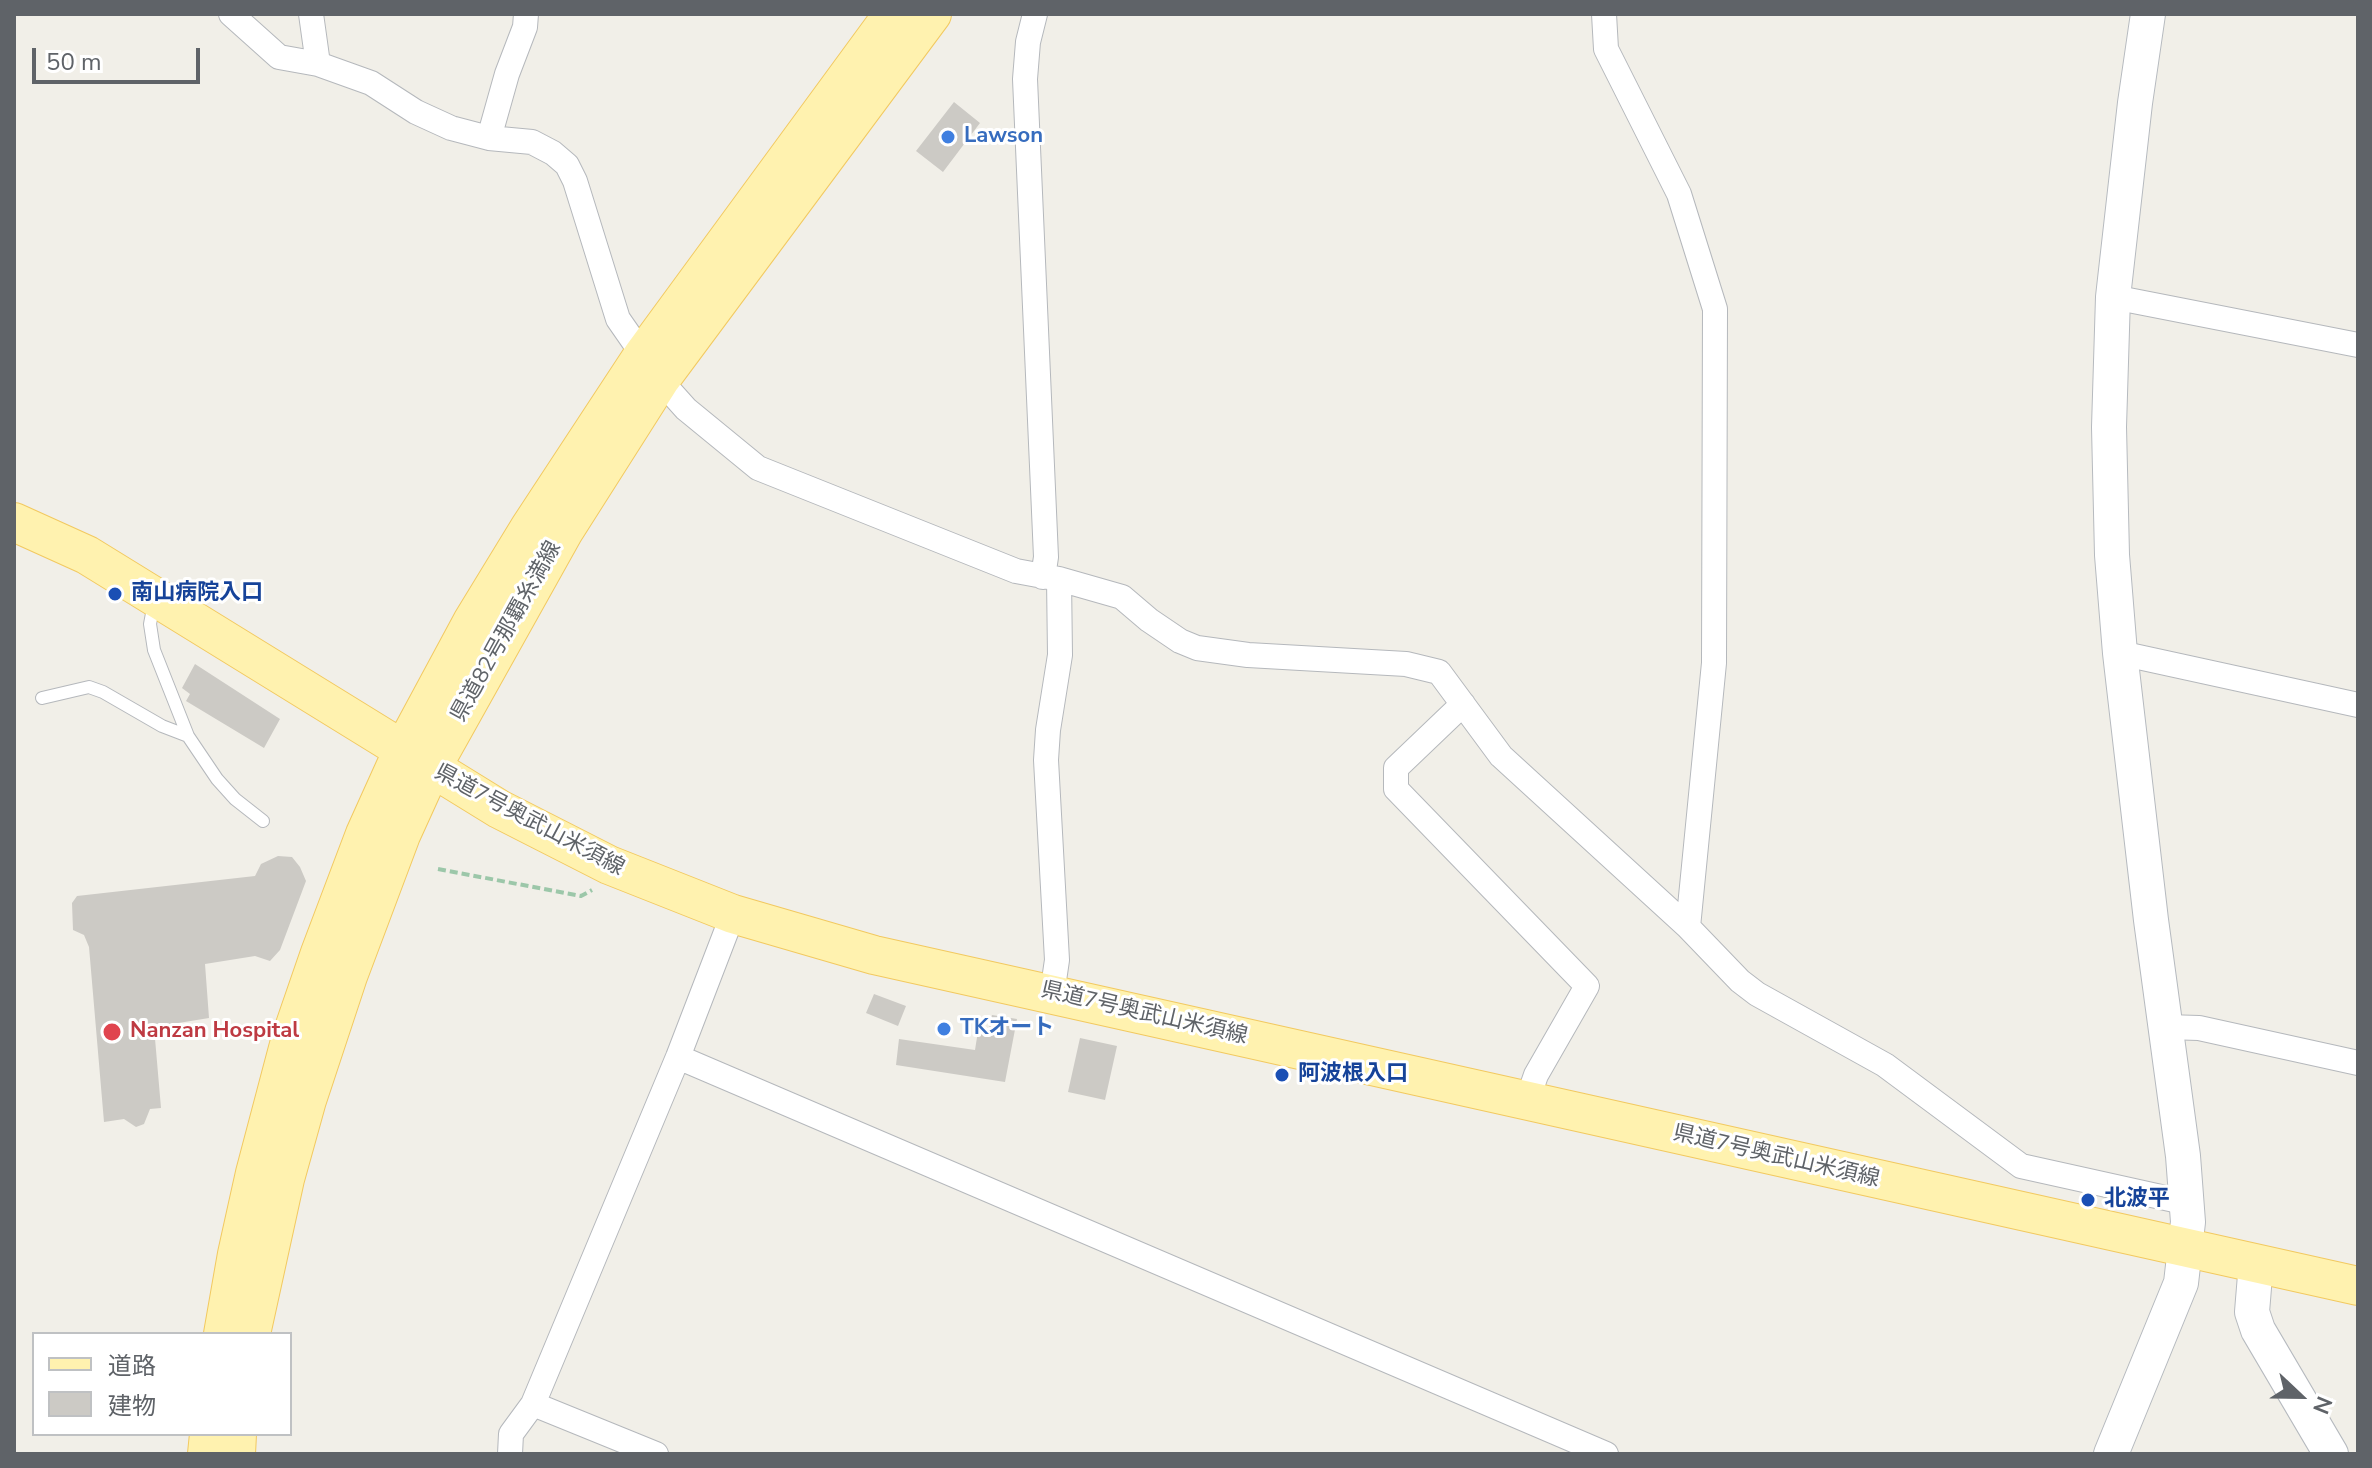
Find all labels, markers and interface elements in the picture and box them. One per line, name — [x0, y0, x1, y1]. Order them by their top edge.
scale bar — [36, 32, 204, 82]
text: 50 m — [46, 46, 102, 78]
place label: Lawson — [964, 124, 1043, 150]
marker: Lawson — [939, 128, 957, 146]
street label: 県道82号那覇糸満線 — [446, 537, 568, 727]
place label: 南山病院入口 — [131, 581, 263, 607]
marker: 南山病院入口 — [106, 585, 124, 603]
street label: 県道7号奥武山米須線 — [430, 760, 628, 882]
street label: 県道7号奥武山米須線 — [1038, 977, 1250, 1051]
place label: TKオート — [960, 1016, 1054, 1042]
place label: Nanzan Hospital — [130, 1019, 299, 1045]
marker: TKオート — [935, 1020, 953, 1038]
marker: Nanzan Hospital — [101, 1021, 123, 1043]
place label: 阿波根入口 — [1298, 1062, 1408, 1088]
marker: 阿波根入口 — [1273, 1066, 1291, 1084]
street label: 県道7号奥武山米須線 — [1670, 1120, 1882, 1194]
place label: 北波平 — [2104, 1187, 2170, 1213]
marker: 北波平 — [2079, 1191, 2097, 1209]
legend — [32, 1332, 292, 1436]
text: 道路 — [108, 1350, 156, 1382]
north arrow — [2260, 1356, 2340, 1436]
text: 建物 — [108, 1390, 156, 1422]
text: N — [2305, 1392, 2339, 1418]

